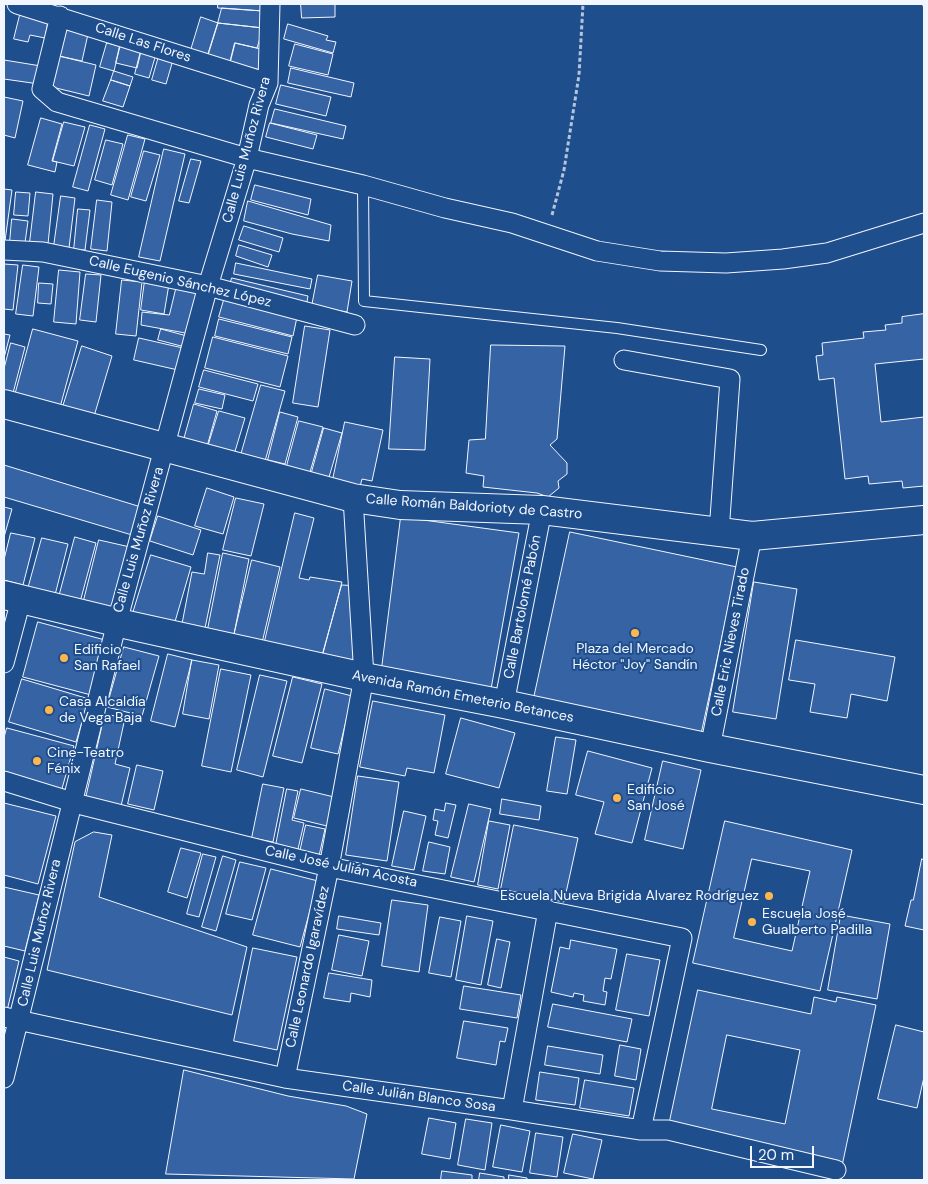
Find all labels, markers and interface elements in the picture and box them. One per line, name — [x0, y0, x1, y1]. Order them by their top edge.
street label: Calle Las Flores — [93, 20, 193, 66]
street label: Calle Luis Muñoz Rivera — [219, 75, 275, 225]
street label: Calle Eugenio Sánchez López — [87, 253, 273, 311]
street label: Calle Luis Muñoz Rivera — [110, 465, 168, 615]
street label: Calle Román Baldorioty de Castro — [365, 491, 583, 523]
street label: Calle Bartolomé Pabón — [501, 533, 545, 681]
street label: Calle Eric Nieves Tirado — [708, 566, 754, 718]
marker: Plaza del Mercado Héctor "Joy" Sandín — [629, 627, 641, 639]
place label: Plaza del Mercado Héctor "Joy" Sandín — [573, 641, 697, 674]
place label: Edificio San Rafael — [74, 642, 140, 674]
marker: Edificio San Rafael — [58, 652, 70, 664]
street label: Avenida Ramón Emeterio Betances — [351, 667, 575, 727]
place label: Casa Alcaldía de Vega Baja — [59, 694, 146, 726]
marker: Casa Alcaldía de Vega Baja — [43, 704, 55, 716]
place label: Cine-Teatro Fénix — [47, 745, 124, 778]
marker: Cine-Teatro Fénix — [31, 755, 43, 767]
place label: Edificio San José — [627, 782, 685, 814]
marker: Edificio San José — [611, 792, 623, 804]
street label: Calle José Julián Acosta — [263, 843, 419, 891]
street label: Calle Luis Muñoz Rivera — [15, 858, 65, 1008]
street label: Calle Leonardo Igaravídez — [283, 884, 333, 1050]
place label: Escuela Nueva Brigida Alvarez Rodríguez — [500, 888, 759, 904]
marker: Escuela Nueva Brigida Alvarez Rodríguez — [763, 890, 775, 902]
place label: Escuela José Gualberto Padilla — [762, 906, 872, 939]
marker: Escuela José Gualberto Padilla — [746, 916, 758, 928]
street label: Calle Julián Blanco Sosa — [341, 1078, 497, 1116]
scale bar — [753, 1136, 817, 1168]
text: 20 m — [758, 1145, 794, 1165]

